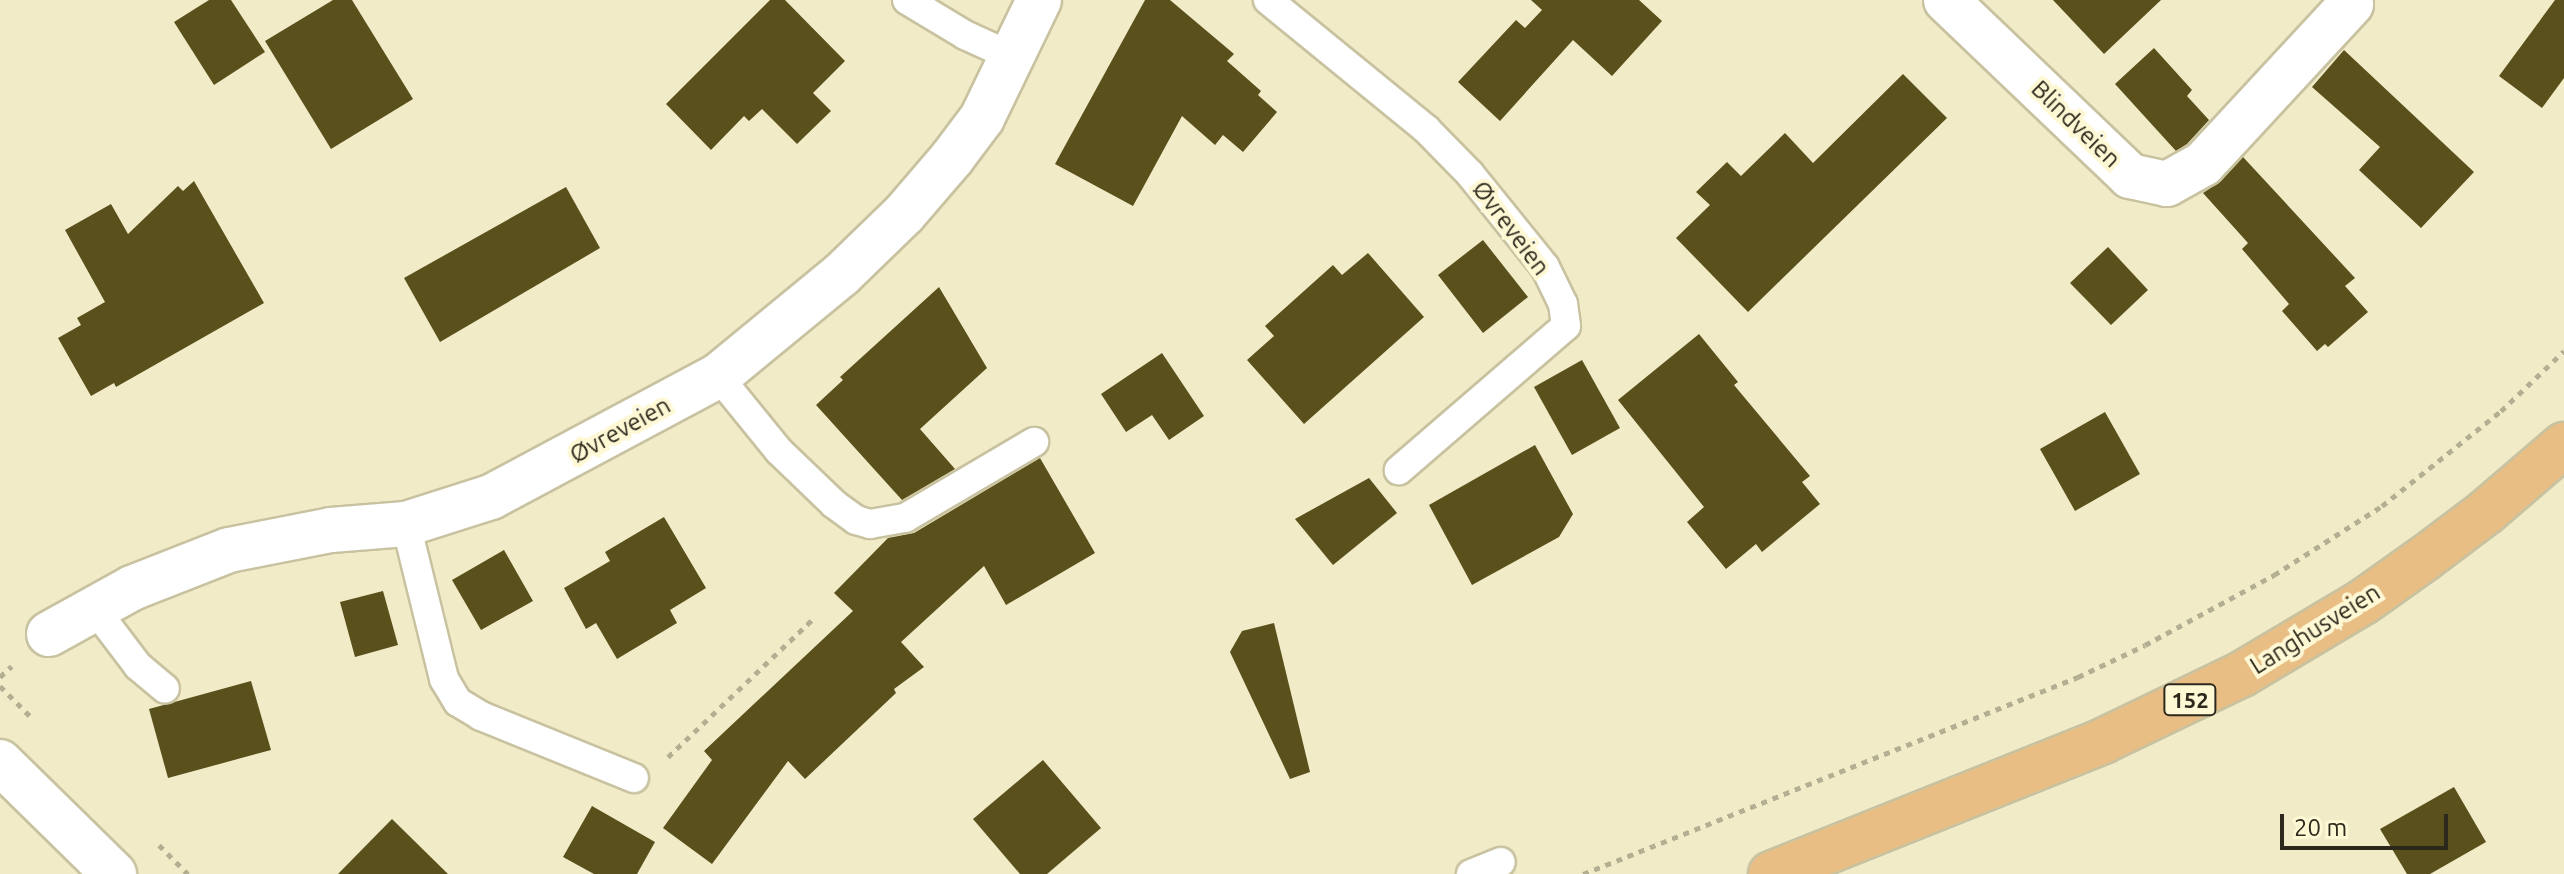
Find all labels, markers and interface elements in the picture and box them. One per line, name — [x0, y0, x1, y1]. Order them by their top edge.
street label: Blindveien — [2025, 74, 2127, 174]
street label: Øvreveien — [1466, 175, 1556, 281]
street label: Øvreveien — [565, 391, 675, 469]
street label: Langhusveien — [2245, 578, 2385, 680]
road number: 152 — [2162, 682, 2218, 718]
scale bar — [2284, 798, 2452, 848]
text: 20 m — [2294, 814, 2347, 841]

